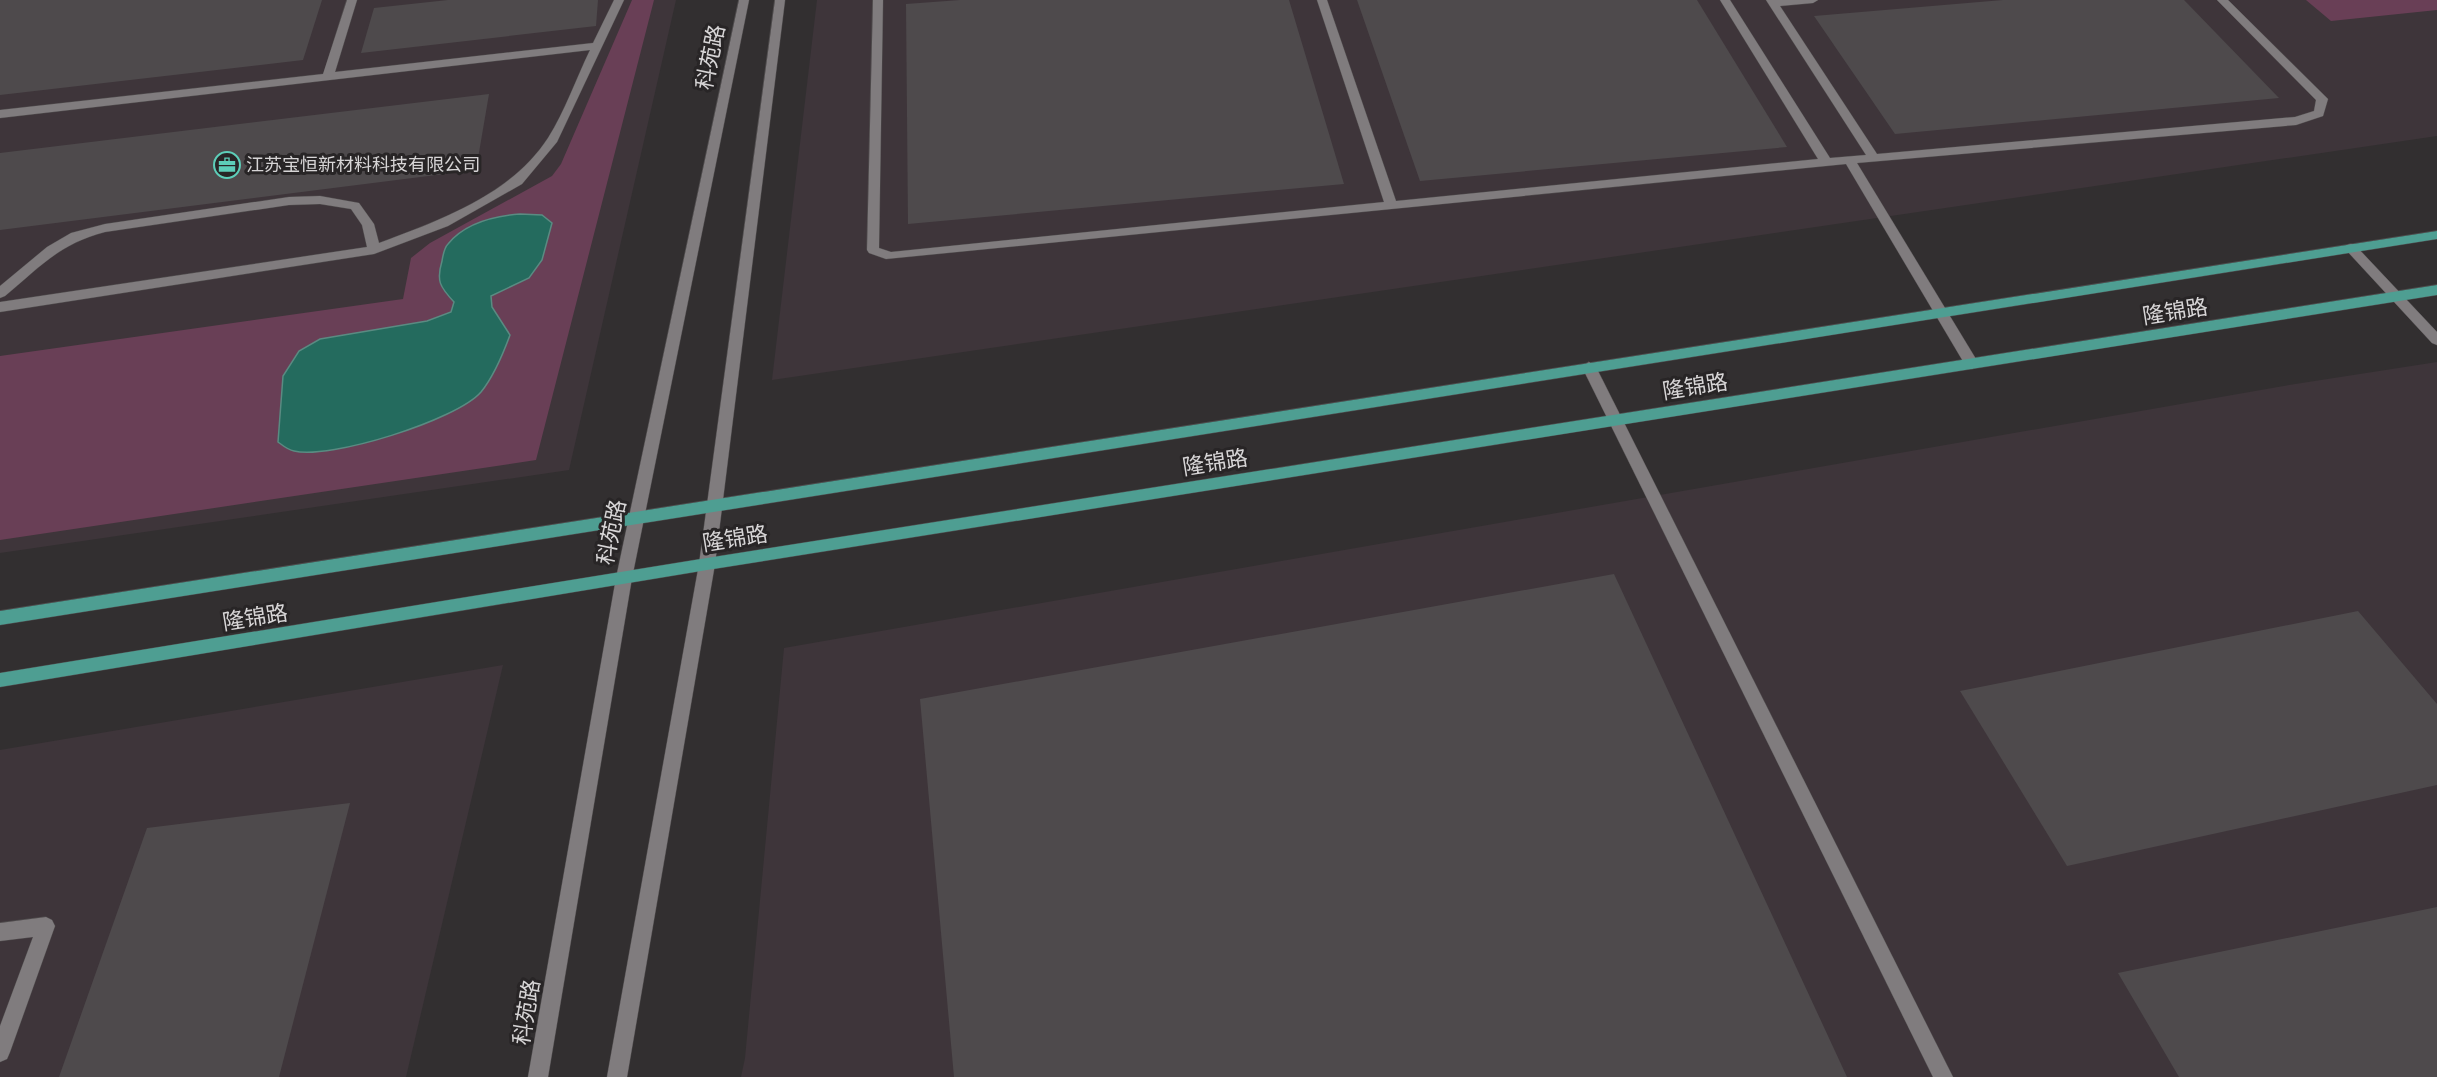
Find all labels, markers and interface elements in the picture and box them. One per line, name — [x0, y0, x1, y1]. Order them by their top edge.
street label: 科苑路 — [690, 22, 731, 92]
office icon: 江苏宝恒新材料科技有限公司 — [212, 150, 242, 180]
place label: 江苏宝恒新材料科技有限公司 — [246, 154, 480, 176]
street label: 隆锦路 — [2140, 293, 2210, 330]
street label: 隆锦路 — [1660, 368, 1730, 405]
street label: 隆锦路 — [1180, 444, 1250, 481]
street label: 科苑路 — [591, 497, 632, 567]
street label: 隆锦路 — [700, 520, 770, 557]
street label: 隆锦路 — [220, 599, 290, 636]
street label: 科苑路 — [507, 977, 546, 1047]

